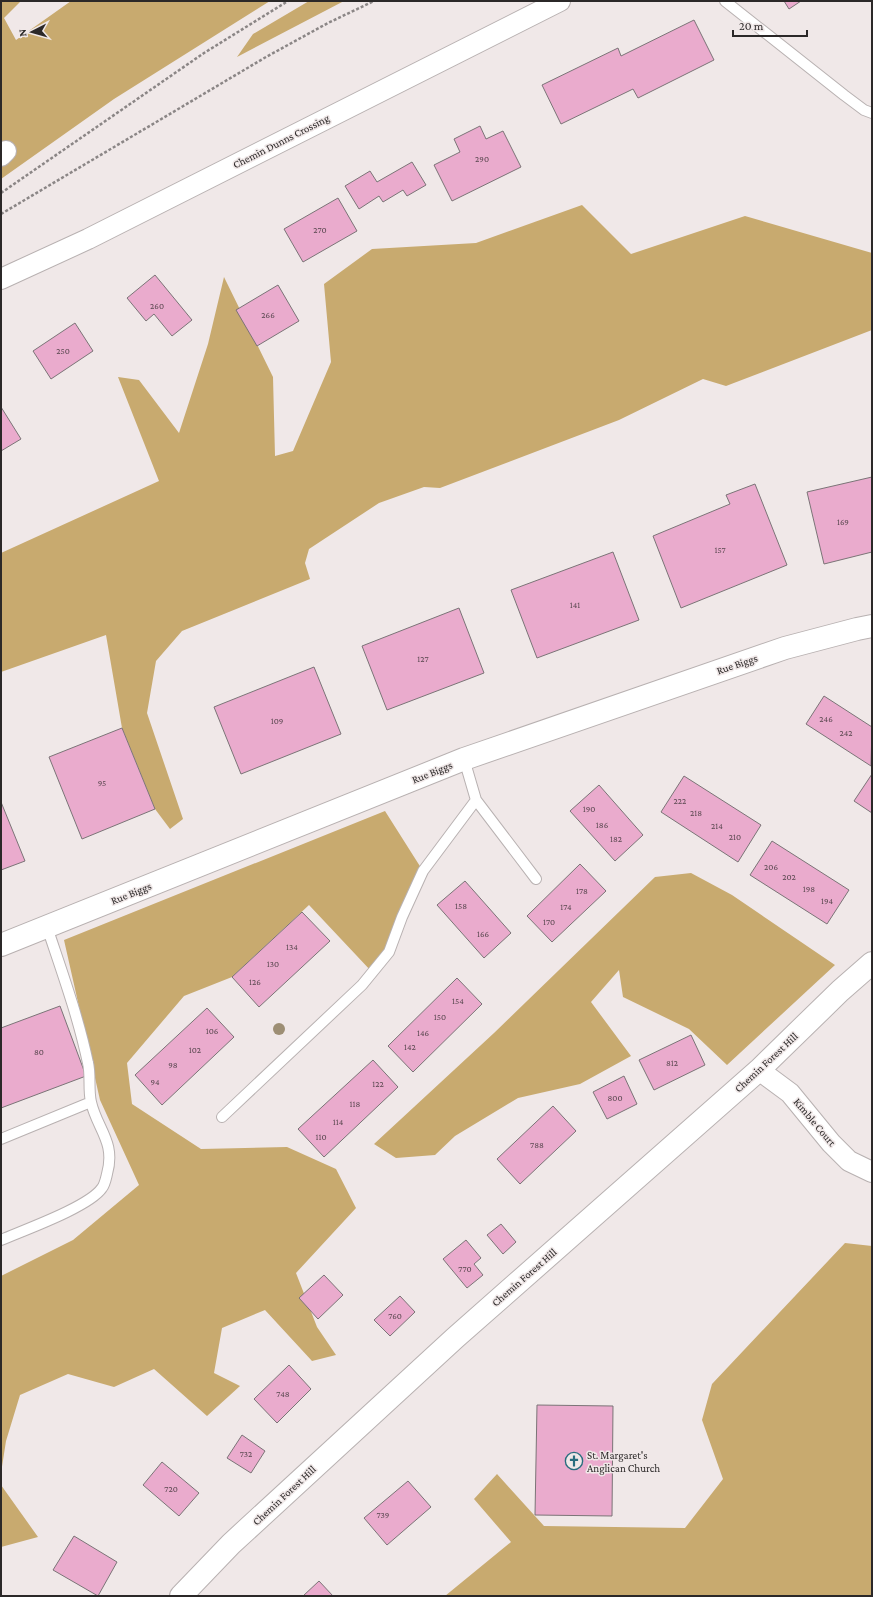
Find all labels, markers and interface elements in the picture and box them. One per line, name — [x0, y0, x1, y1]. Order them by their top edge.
north arrow — [12, 12, 52, 52]
scale bar — [733, 12, 807, 38]
text: 20 m — [739, 19, 764, 33]
text: N — [16, 28, 28, 37]
street label: Chemin Dunns Crossing — [231, 111, 332, 171]
house number: 290 — [475, 154, 489, 164]
house number: 270 — [313, 225, 327, 235]
house number: 260 — [150, 301, 164, 311]
house number: 266 — [261, 310, 275, 320]
house number: 250 — [56, 346, 70, 356]
house number: 169 — [837, 517, 849, 527]
house number: 157 — [714, 545, 726, 555]
house number: 141 — [570, 600, 580, 610]
street label: Rue Biggs — [715, 651, 759, 678]
house number: 127 — [417, 654, 429, 664]
house number: 246 — [819, 714, 833, 724]
house number: 109 — [271, 716, 284, 726]
house number: 242 — [839, 728, 853, 738]
street label: Rue Biggs — [410, 758, 454, 786]
house number: 95 — [98, 778, 106, 788]
house number: 222 — [674, 796, 686, 806]
house number: 190 — [583, 804, 595, 814]
house number: 218 — [690, 808, 702, 818]
house number: 186 — [596, 820, 609, 830]
house number: 214 — [711, 821, 723, 831]
house number: 210 — [729, 832, 741, 842]
house number: 182 — [610, 834, 622, 844]
house number: 206 — [764, 862, 778, 872]
house number: 202 — [782, 872, 796, 882]
street label: Rue Biggs — [109, 879, 153, 907]
house number: 198 — [803, 884, 815, 894]
house number: 178 — [576, 886, 588, 896]
house number: 194 — [821, 896, 833, 906]
house number: 158 — [455, 901, 467, 911]
house number: 174 — [560, 902, 572, 912]
house number: 170 — [543, 917, 555, 927]
house number: 166 — [477, 929, 489, 939]
house number: 134 — [286, 942, 298, 952]
house number: 130 — [267, 959, 279, 969]
house number: 126 — [249, 977, 261, 987]
house number: 154 — [452, 996, 464, 1006]
house number: 150 — [434, 1012, 446, 1022]
house number: 106 — [206, 1026, 219, 1036]
house number: 146 — [417, 1028, 430, 1038]
street label: Chemin Forest Hill — [732, 1030, 800, 1094]
house number: 142 — [404, 1042, 416, 1052]
house number: 102 — [189, 1045, 201, 1055]
house number: 80 — [34, 1047, 44, 1057]
house number: 812 — [666, 1058, 678, 1068]
house number: 98 — [168, 1060, 178, 1070]
house number: 94 — [150, 1077, 160, 1087]
house number: 122 — [372, 1079, 384, 1089]
house number: 800 — [607, 1093, 623, 1103]
street label: Kimble Court — [792, 1096, 839, 1149]
house number: 118 — [350, 1099, 361, 1109]
house number: 114 — [333, 1117, 344, 1127]
house number: 110 — [315, 1132, 327, 1142]
house number: 788 — [530, 1140, 544, 1150]
street label: Chemin Forest Hill — [489, 1246, 559, 1308]
house number: 770 — [458, 1264, 472, 1274]
house number: 760 — [388, 1311, 402, 1321]
house number: 748 — [276, 1389, 290, 1399]
house number: 732 — [240, 1449, 252, 1459]
place label: St. Margaret's Anglican Church — [587, 1449, 660, 1475]
church icon: St. Margaret's Anglican Church — [564, 1451, 584, 1471]
street label: Chemin Forest Hill — [250, 1463, 318, 1527]
house number: 720 — [164, 1484, 178, 1494]
house number: 739 — [377, 1510, 390, 1520]

